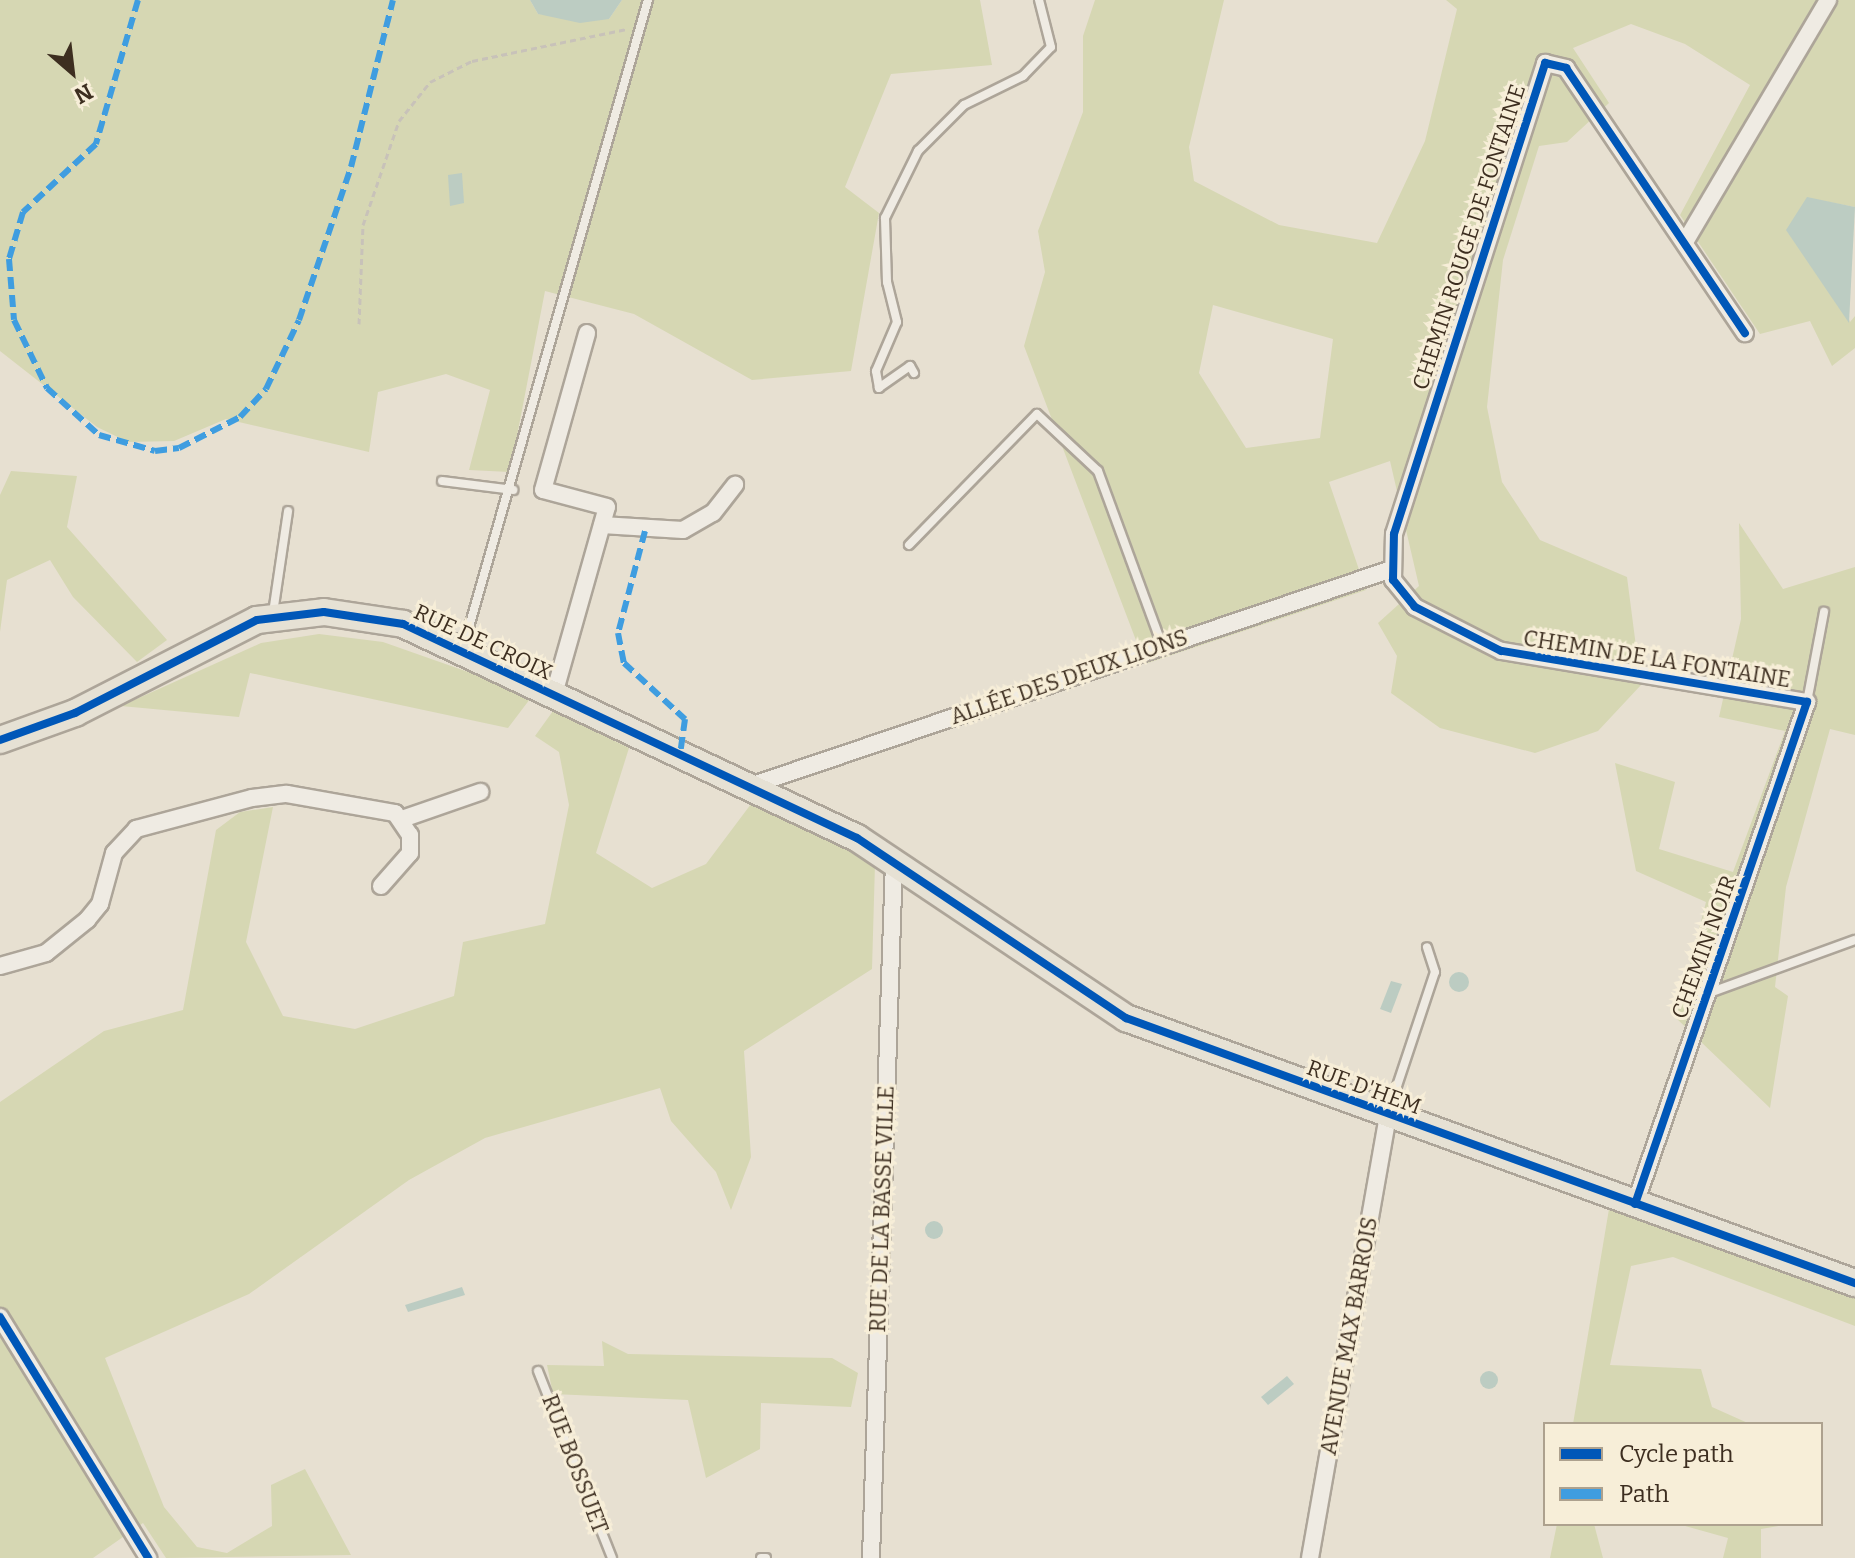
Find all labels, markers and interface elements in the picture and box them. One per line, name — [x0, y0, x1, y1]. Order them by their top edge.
north arrow — [32, 32, 112, 112]
text: N — [70, 78, 97, 110]
street label: CHEMIN ROUGE DE FONTAINE — [1407, 81, 1531, 393]
street label: RUE DE CROIX — [410, 598, 556, 686]
street label: ALLÉE DES DEUX LIONS — [947, 624, 1191, 730]
street label: CHEMIN DE LA FONTAINE — [1521, 625, 1793, 693]
street label: CHEMIN NOIR — [1666, 872, 1742, 1022]
street label: RUE D'HEM — [1303, 1054, 1425, 1120]
street label: RUE DE LA BASSE VILLE — [864, 1085, 900, 1333]
street label: AVENUE MAX BARROIS — [1315, 1215, 1383, 1457]
street label: RUE BOSSUET — [536, 1391, 614, 1537]
legend — [1543, 1422, 1823, 1526]
text: Cycle path — [1619, 1440, 1734, 1468]
text: Path — [1619, 1480, 1669, 1508]

